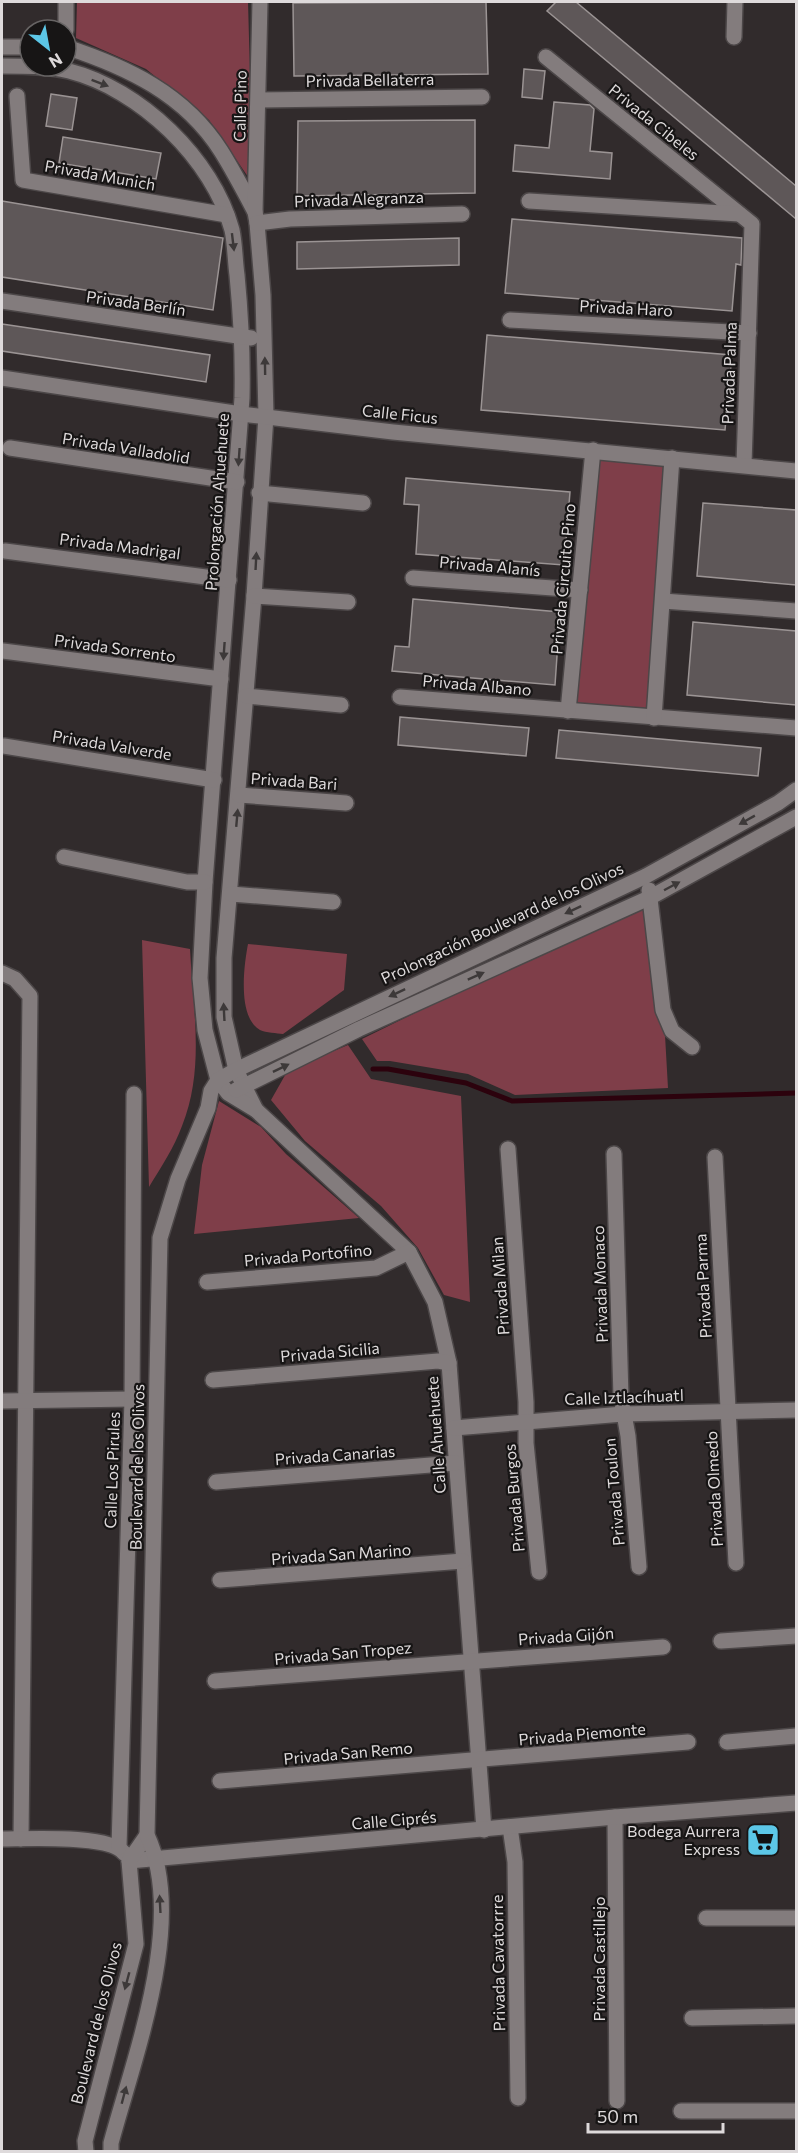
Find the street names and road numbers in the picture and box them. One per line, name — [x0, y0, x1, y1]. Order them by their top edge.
street label: Privada Bellaterra — [305, 69, 435, 90]
street label: Calle Pino — [229, 70, 250, 142]
street label: Privada Cibeles — [605, 79, 703, 164]
street label: Privada Munich — [43, 155, 157, 194]
street label: Privada Alegranza — [294, 187, 424, 210]
street label: Privada Berlín — [85, 286, 187, 319]
street label: Privada Haro — [579, 296, 673, 319]
street label: Privada Palma — [717, 321, 740, 425]
street label: Calle Ficus — [361, 400, 439, 427]
street label: Prolongación Ahuehuete — [201, 412, 232, 591]
street label: Privada Valladolid — [61, 428, 191, 467]
street label: Privada Circuito Pino — [546, 503, 579, 655]
street label: Privada Madrigal — [58, 529, 182, 562]
street label: Privada Alanís — [439, 552, 542, 579]
street label: Privada Sorrento — [53, 630, 177, 665]
street label: Privada Albano — [422, 670, 532, 699]
street label: Privada Valverde — [51, 726, 173, 763]
street label: Privada Bari — [250, 768, 338, 793]
street label: Prolongación Boulevard de los Olivos — [377, 858, 626, 987]
street label: Privada Monaco — [588, 1225, 611, 1343]
street label: Privada Parma — [690, 1233, 715, 1339]
street label: Privada Milan — [487, 1236, 512, 1336]
street label: Privada Portofino — [243, 1239, 373, 1270]
street label: Privada Sicilia — [279, 1338, 380, 1365]
street label: Calle Ahuehuete — [422, 1376, 449, 1494]
street label: Boulevard de los Olivos — [126, 1384, 147, 1550]
street label: Calle Iztlacíhuatl — [564, 1385, 684, 1408]
street label: Calle Los Pirules — [100, 1411, 123, 1529]
street label: Privada Olmedo — [701, 1431, 726, 1547]
street label: Privada Toulon — [599, 1437, 628, 1547]
street label: Privada Canarias — [274, 1441, 396, 1468]
street label: Privada Burgos — [499, 1443, 528, 1553]
street label: Privada San Marino — [270, 1539, 412, 1568]
street label: Privada Gijón — [517, 1623, 615, 1648]
street label: Privada San Tropez — [273, 1637, 413, 1668]
street label: Privada Piemonte — [517, 1718, 646, 1749]
street label: Privada San Remo — [282, 1737, 413, 1768]
street label: Calle Ciprés — [351, 1806, 437, 1833]
street label: Privada Cavatorrre — [487, 1895, 508, 2031]
street label: Privada Castillejo — [589, 1896, 608, 2022]
street label: Boulevard de los Olivos — [66, 1940, 125, 2106]

